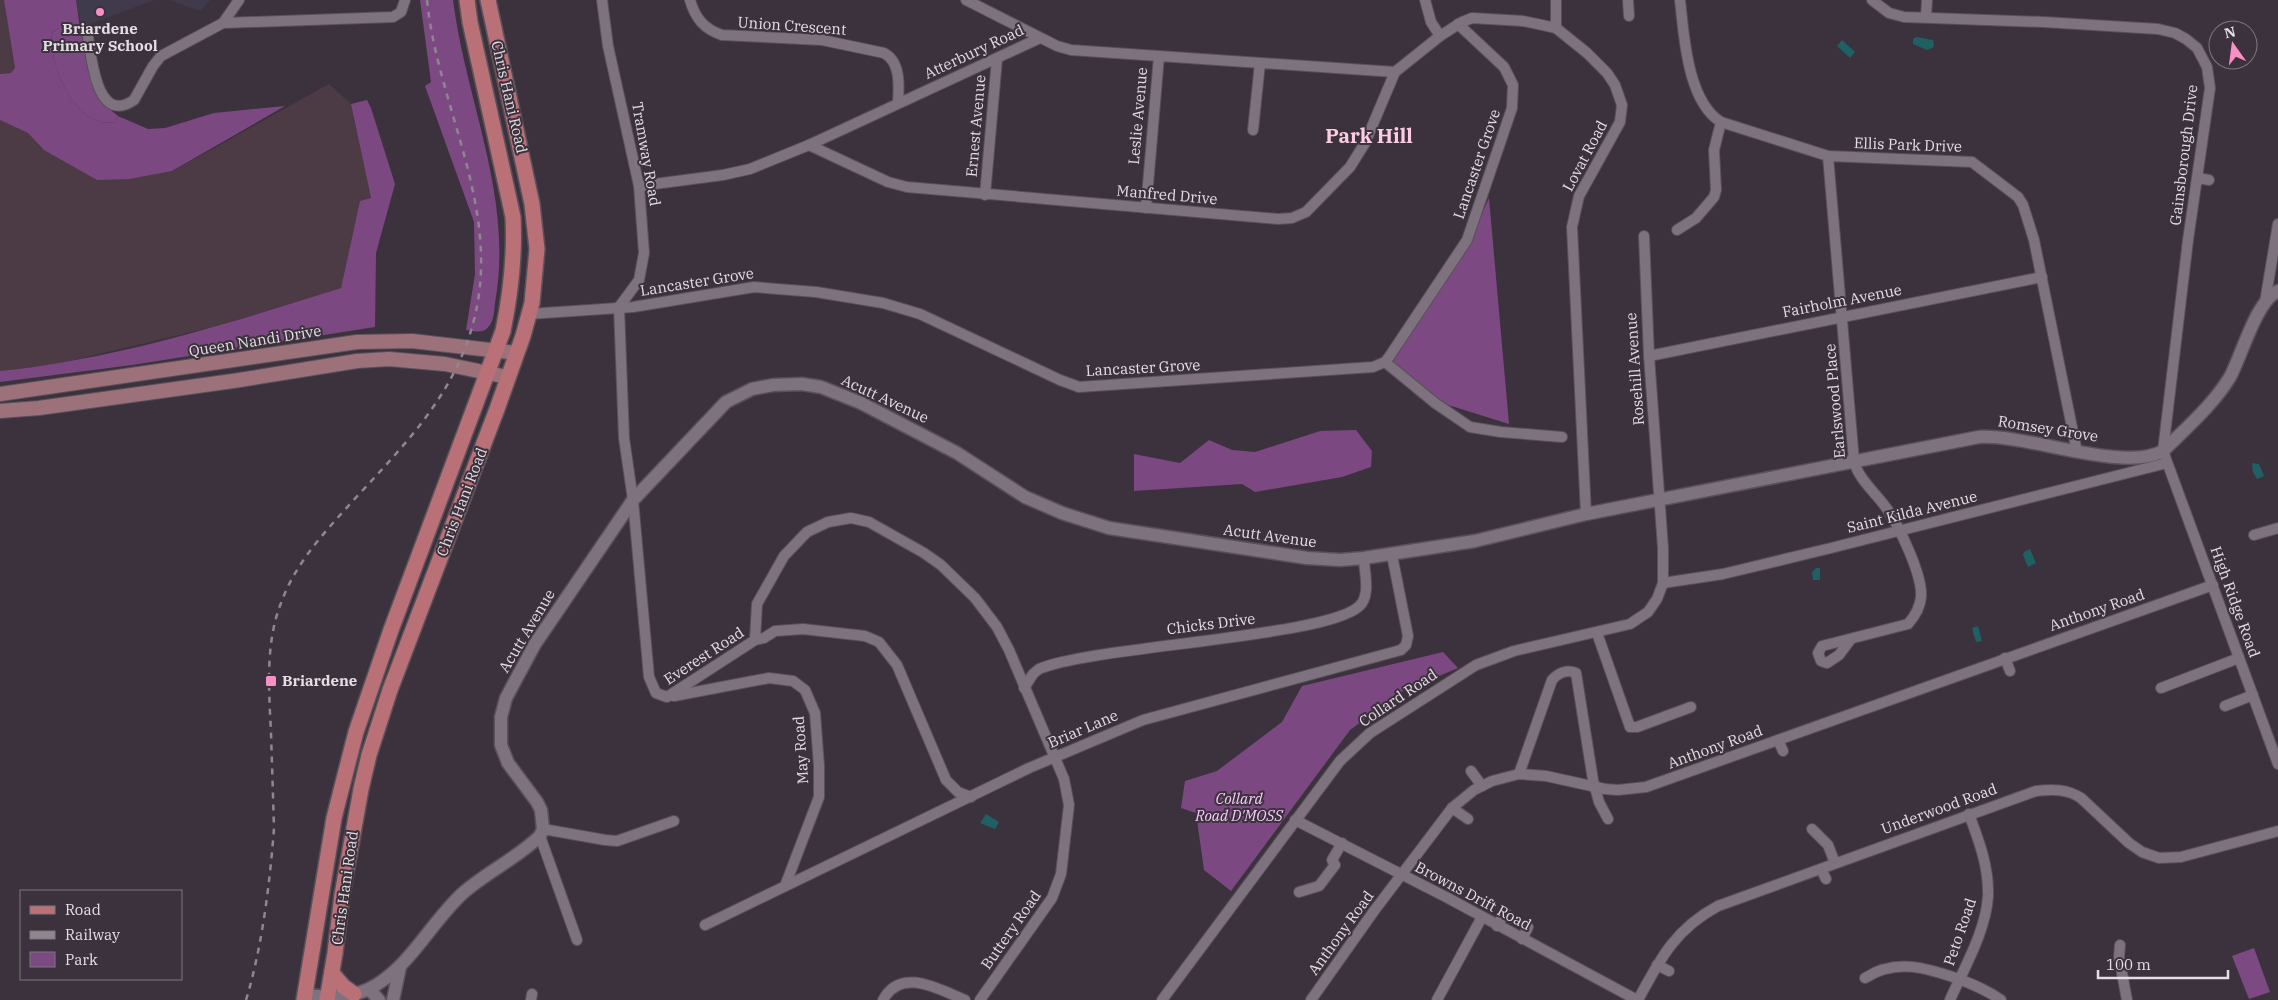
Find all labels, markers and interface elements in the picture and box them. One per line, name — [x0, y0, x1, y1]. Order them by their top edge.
marker: Briardene Primary School — [94, 6, 106, 18]
street label: Union Crescent — [737, 12, 847, 39]
place label: Briardene Primary School — [42, 19, 158, 55]
street label: Atterbury Road — [921, 20, 1027, 83]
north arrow — [2208, 20, 2258, 70]
text: N — [2222, 22, 2237, 42]
street label: Chris Hani Road — [487, 39, 532, 155]
street label: Leslie Avenue — [1124, 66, 1151, 165]
street label: Ernest Avenue — [962, 74, 989, 178]
street label: Gainsborough Drive — [2165, 83, 2202, 226]
street label: Tramway Road — [628, 100, 665, 207]
street label: Lancaster Grove — [1449, 106, 1504, 221]
street label: Lovat Road — [1558, 117, 1611, 195]
district label: Park Hill — [1325, 122, 1413, 149]
street label: Ellis Park Drive — [1854, 133, 1962, 156]
street label: Manfred Drive — [1116, 181, 1218, 208]
street label: Lancaster Grove — [639, 263, 755, 300]
street label: Fairholm Avenue — [1781, 280, 1903, 321]
street label: Rosehill Avenue — [1621, 312, 1648, 426]
street label: Queen Nandi Drive — [187, 321, 322, 360]
street label: Earlswood Place — [1820, 343, 1849, 459]
street label: Lancaster Grove — [1085, 355, 1201, 380]
street label: Acutt Avenue — [839, 370, 932, 427]
street label: Romsey Grove — [1997, 411, 2099, 446]
street label: Chris Hani Road — [432, 445, 491, 559]
street label: Saint Kilda Avenue — [1845, 486, 1979, 537]
street label: Acutt Avenue — [1222, 520, 1318, 551]
street label: High Ridge Road — [2207, 544, 2264, 660]
street label: Anthony Road — [2047, 584, 2147, 635]
street label: Acutt Avenue — [494, 586, 559, 676]
street label: Chicks Drive — [1166, 609, 1256, 638]
street label: Everest Road — [660, 623, 747, 689]
street label: Collard Road — [1355, 664, 1440, 731]
place label: Briardene — [282, 671, 357, 690]
marker: Briardene — [264, 674, 278, 688]
street label: Briar Lane — [1045, 705, 1121, 752]
street label: May Road — [789, 715, 812, 785]
street label: Anthony Road — [1665, 721, 1765, 772]
street label: Underwood Road — [1878, 779, 1999, 838]
park label: Collard Road D'MOSS — [1194, 789, 1283, 825]
street label: Chris Hani Road — [327, 830, 362, 946]
street label: Browns Drift Road — [1412, 857, 1535, 934]
street label: Buttery Road — [976, 887, 1045, 973]
street label: Anthony Road — [1304, 887, 1378, 979]
legend — [20, 890, 182, 980]
street label: Peto Road — [1939, 896, 1980, 968]
text: Road — [65, 900, 101, 919]
text: Railway — [65, 925, 120, 944]
scale bar — [2098, 948, 2228, 980]
text: Park — [65, 950, 98, 969]
text: 100 m — [2106, 955, 2151, 974]

